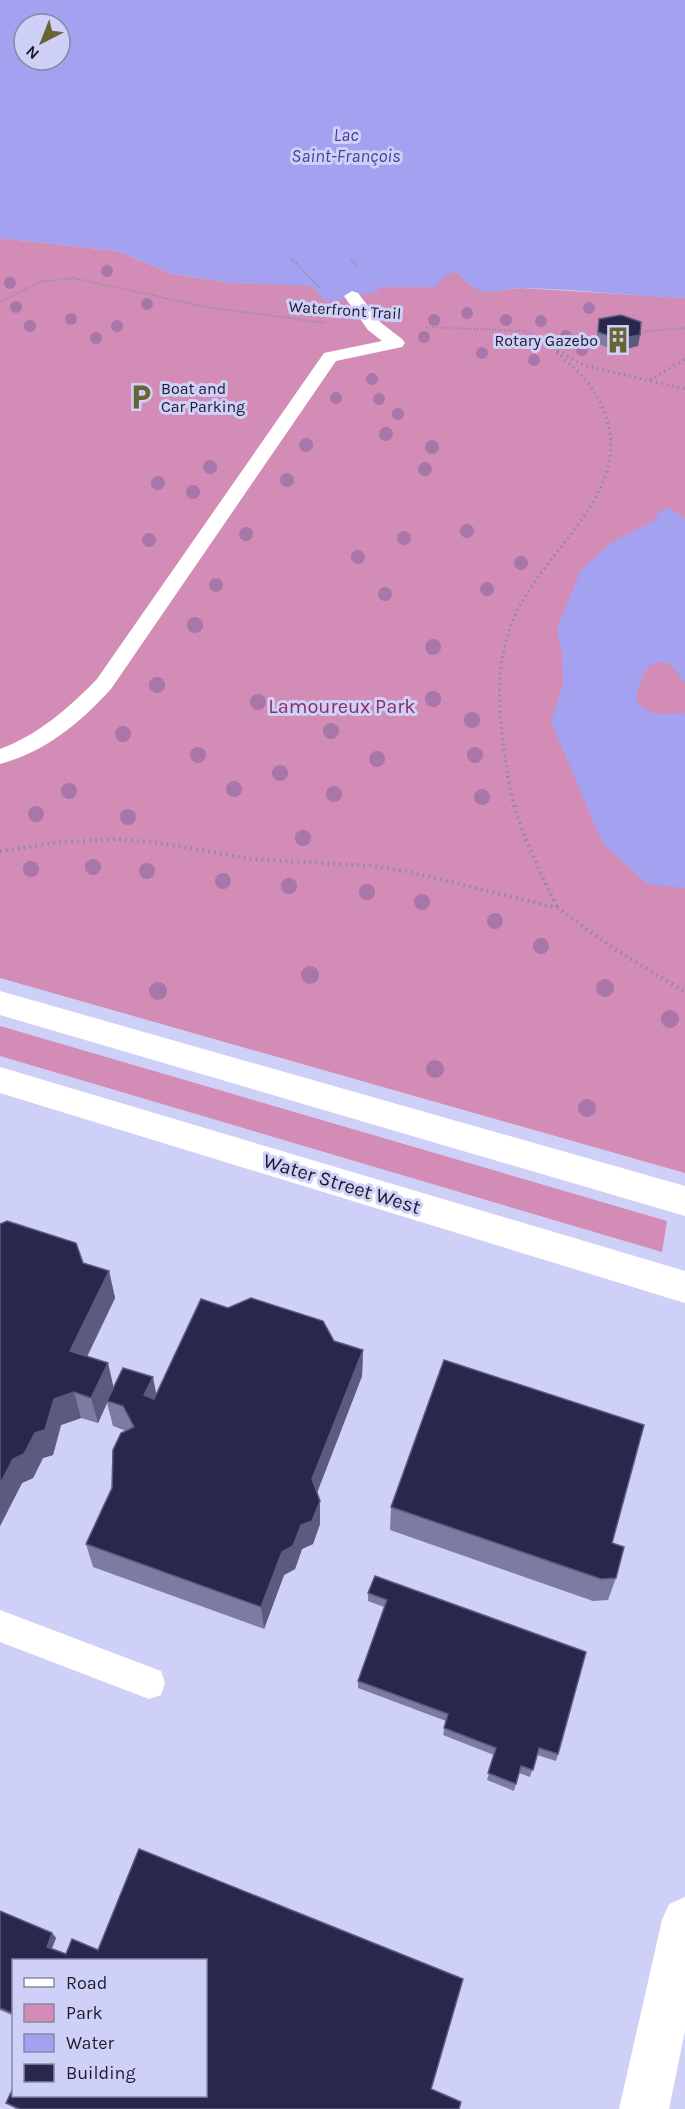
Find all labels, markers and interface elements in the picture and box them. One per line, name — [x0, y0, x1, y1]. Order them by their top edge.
north arrow — [12, 12, 72, 72]
text: N — [22, 42, 43, 64]
water label: Lac Saint-François — [291, 124, 401, 167]
street label: Waterfront Trail — [288, 297, 402, 323]
building icon: Rotary Gazebo — [603, 325, 633, 355]
place label: Rotary Gazebo — [494, 331, 598, 350]
place label: Boat and Car Parking — [161, 379, 245, 416]
parking icon: Boat and Car Parking — [126, 382, 156, 412]
park label: Lamoureux Park — [268, 695, 416, 718]
street label: Water Street West — [261, 1149, 424, 1219]
legend — [12, 1959, 207, 2097]
text: Road — [66, 1972, 107, 1994]
text: Park — [66, 2002, 103, 2024]
text: Water — [66, 2032, 114, 2054]
text: Building — [66, 2062, 136, 2084]

